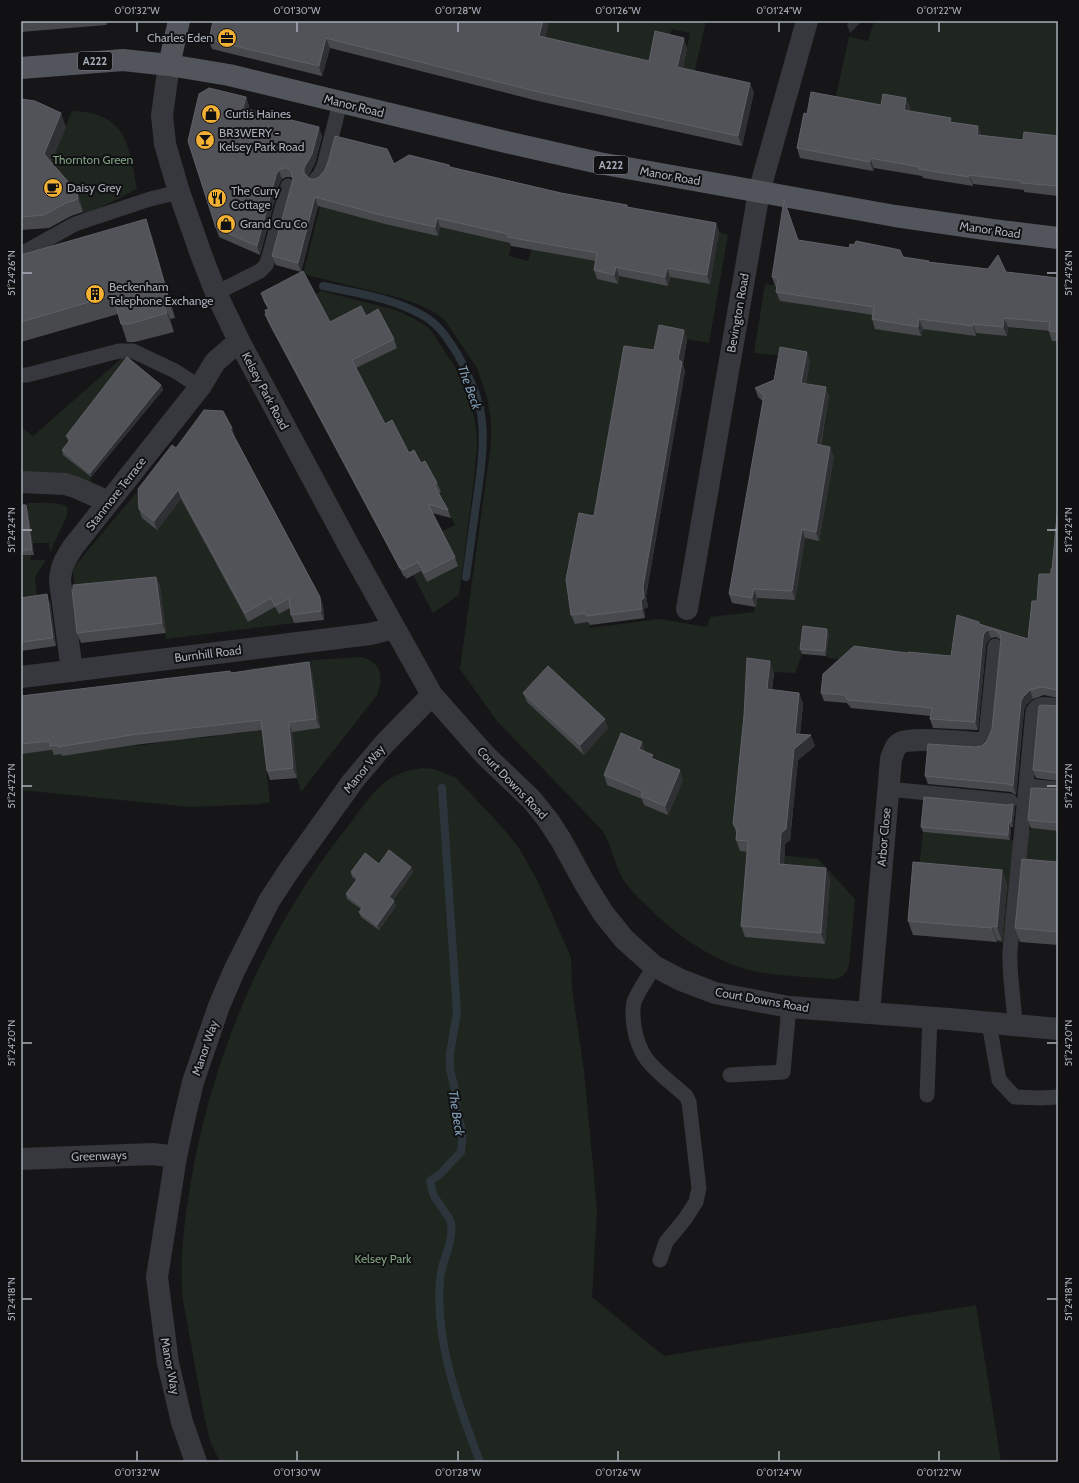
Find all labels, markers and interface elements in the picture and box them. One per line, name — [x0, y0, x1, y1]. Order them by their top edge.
text: 0°01'32"W — [114, 4, 160, 17]
text: 0°01'30"W — [274, 4, 321, 17]
text: 0°01'28"W — [435, 4, 481, 17]
text: 0°01'26"W — [595, 4, 641, 17]
text: 0°01'24"W — [756, 4, 802, 17]
text: 0°01'22"W — [916, 4, 962, 17]
office icon: Charles Eden — [216, 27, 238, 49]
place label: Charles Eden — [147, 30, 213, 45]
road number: A222 — [78, 52, 112, 70]
street label: Manor Road — [323, 91, 386, 120]
shop icon: Curtis Haines — [200, 103, 222, 125]
place label: Curtis Haines — [225, 106, 291, 121]
place label: BR3WERY - Kelsey Park Road — [219, 125, 305, 154]
bar icon: BR3WERY - Kelsey Park Road — [194, 129, 216, 151]
park label: Thornton Green — [53, 152, 134, 167]
road number: A222 — [594, 156, 628, 174]
street label: Manor Road — [639, 163, 702, 188]
cafe icon: Daisy Grey — [42, 177, 64, 199]
place label: Daisy Grey — [67, 180, 121, 195]
place label: The Curry Cottage — [231, 183, 280, 212]
restaurant icon: The Curry Cottage — [206, 187, 228, 209]
shop icon: Grand Cru Co — [215, 213, 237, 235]
place label: Grand Cru Co — [240, 216, 308, 231]
street label: Manor Road — [959, 218, 1021, 241]
text: 51°24'26"N — [5, 250, 18, 296]
text: 51°24'26"N — [1062, 250, 1075, 296]
street label: Bevington Road — [723, 272, 752, 354]
place label: Beckenham Telephone Exchange — [109, 279, 214, 308]
building icon: Beckenham Telephone Exchange — [84, 283, 106, 305]
street label: Kelsey Park Road — [239, 349, 292, 432]
water label: The Beck — [455, 363, 486, 412]
street label: Stanmore Terrace — [82, 454, 149, 533]
text: 51°24'24"N — [5, 507, 18, 553]
text: 51°24'24"N — [1062, 507, 1075, 553]
street label: Burnhill Road — [174, 642, 242, 665]
street label: Manor Way — [340, 742, 388, 796]
street label: Court Downs Road — [474, 743, 551, 822]
text: 51°24'22"N — [5, 764, 18, 808]
text: 51°24'22"N — [1062, 764, 1075, 808]
street label: Arbor Close — [873, 807, 894, 867]
street label: Court Downs Road — [714, 984, 810, 1015]
street label: Manor Way — [188, 1018, 221, 1078]
text: 51°24'20"N — [5, 1020, 18, 1066]
text: 51°24'20"N — [1062, 1020, 1075, 1066]
water label: The Beck — [445, 1089, 469, 1137]
street label: Greenways — [71, 1147, 127, 1164]
park label: Kelsey Park — [355, 1251, 412, 1266]
text: 51°24'18"N — [5, 1277, 18, 1321]
text: 51°24'18"N — [1062, 1277, 1075, 1321]
street label: Manor Way — [158, 1336, 183, 1396]
text: 0°01'32"W — [114, 1466, 160, 1479]
text: 0°01'30"W — [274, 1466, 321, 1479]
text: 0°01'28"W — [435, 1466, 481, 1479]
text: 0°01'26"W — [595, 1466, 641, 1479]
text: 0°01'24"W — [756, 1466, 802, 1479]
text: 0°01'22"W — [916, 1466, 962, 1479]

